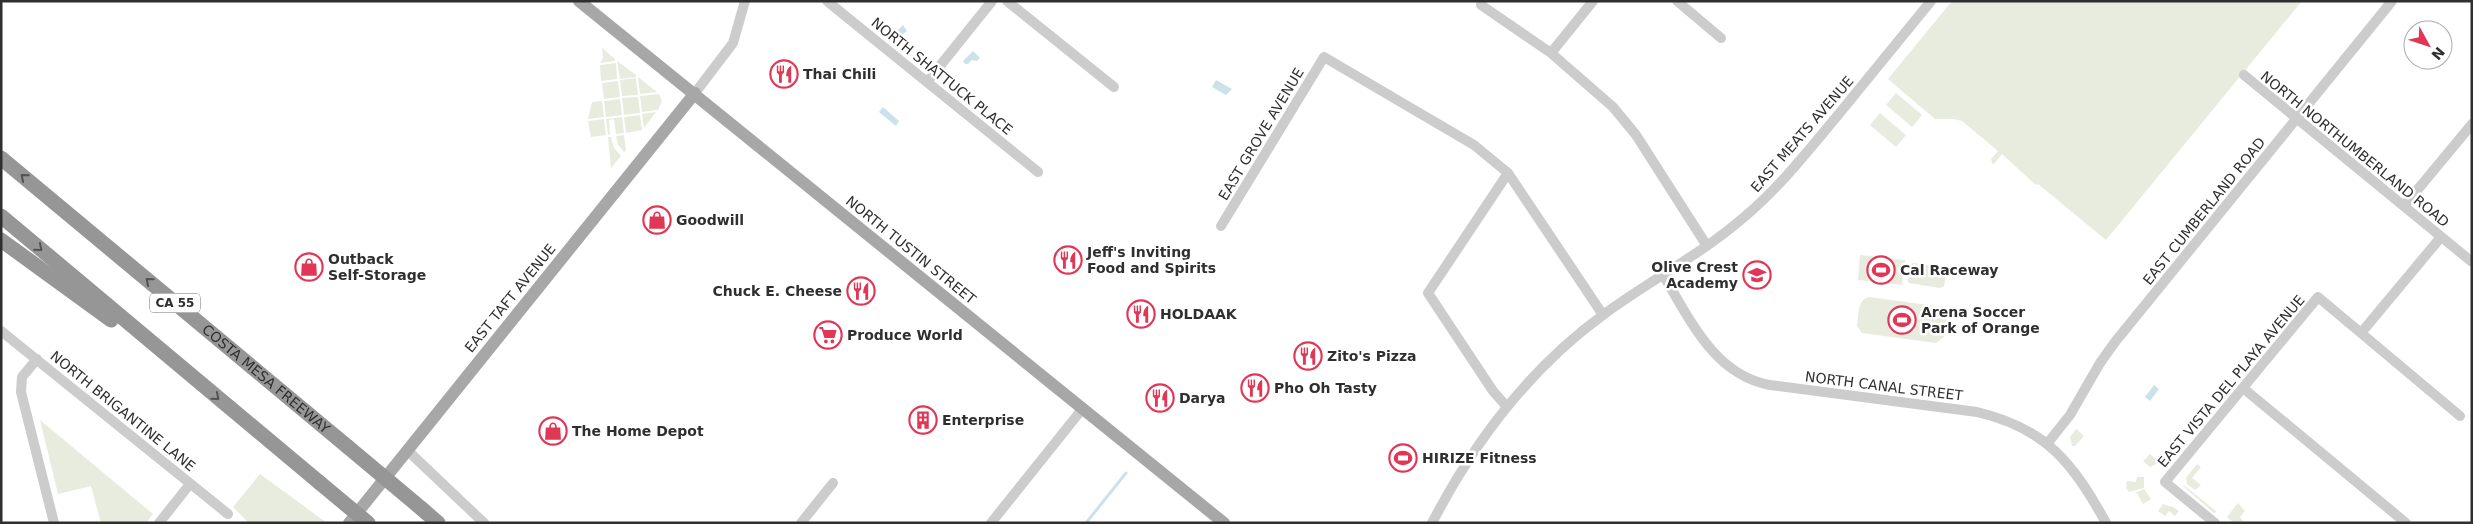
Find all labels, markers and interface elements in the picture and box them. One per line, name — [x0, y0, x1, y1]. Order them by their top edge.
street label: NORTH SHATTUCK PLACE — [868, 14, 1016, 138]
north arrow — [2403, 20, 2453, 70]
text: N — [2428, 44, 2448, 63]
restaurant icon: Thai Chili — [769, 59, 799, 89]
street label: EAST GROVE AVENUE — [1215, 65, 1307, 203]
place label: Thai Chili — [803, 66, 876, 82]
street label: NORTH NORTHUMBERLAND ROAD — [2258, 68, 2452, 230]
street label: EAST MEATS AVENUE — [1747, 73, 1857, 195]
street label: EAST CUMBERLAND ROAD — [2140, 134, 2268, 288]
one-way arrow — [21, 174, 30, 183]
street label: NORTH TUSTIN STREET — [843, 193, 979, 308]
shop icon: Goodwill — [642, 205, 672, 235]
place label: Goodwill — [676, 212, 744, 228]
street label: EAST TAFT AVENUE — [461, 241, 559, 355]
one-way arrow — [33, 242, 42, 251]
place label: Jeff's Inviting Food and Spirits — [1086, 244, 1216, 276]
restaurant icon: Jeff's Inviting Food and Spirits — [1053, 245, 1083, 275]
place label: Outback Self-Storage — [328, 251, 426, 283]
shop icon: Outback Self-Storage — [294, 252, 324, 282]
sports icon: Cal Raceway — [1866, 255, 1896, 285]
place label: Olive Crest Academy — [1651, 259, 1738, 291]
school or university icon: Olive Crest Academy — [1742, 260, 1772, 290]
place label: Cal Raceway — [1900, 262, 1999, 278]
restaurant icon: Chuck E. Cheese — [846, 276, 876, 306]
one-way arrow — [146, 278, 155, 287]
place label: Chuck E. Cheese — [712, 283, 842, 299]
street label: EAST VISTA DEL PLAYA AVENUE — [2154, 292, 2308, 470]
road number: CA 55 — [150, 294, 200, 312]
restaurant icon: HOLDAAK — [1126, 299, 1156, 329]
place label: Arena Soccer Park of Orange — [1921, 304, 2040, 336]
sports icon: Arena Soccer Park of Orange — [1887, 305, 1917, 335]
place label: HOLDAAK — [1160, 306, 1238, 322]
supermarket icon: Produce World — [813, 320, 843, 350]
street label: COSTA MESA FREEWAY — [199, 321, 333, 437]
place label: Produce World — [847, 327, 963, 343]
restaurant icon: Zito's Pizza — [1293, 341, 1323, 371]
street label: NORTH BRIGANTINE LANE — [47, 348, 199, 474]
place label: Zito's Pizza — [1327, 348, 1417, 364]
street label: NORTH CANAL STREET — [1804, 368, 1964, 404]
restaurant icon: Pho Oh Tasty — [1240, 373, 1270, 403]
place label: Pho Oh Tasty — [1274, 380, 1377, 396]
restaurant icon: Darya — [1145, 383, 1175, 413]
place label: Darya — [1179, 390, 1226, 406]
one-way arrow — [211, 392, 220, 401]
building icon: Enterprise — [908, 405, 938, 435]
place label: Enterprise — [942, 412, 1024, 428]
shop icon: The Home Depot — [538, 416, 568, 446]
place label: The Home Depot — [572, 423, 704, 439]
sports icon: HIRIZE Fitness — [1388, 443, 1418, 473]
place label: HIRIZE Fitness — [1422, 450, 1537, 466]

